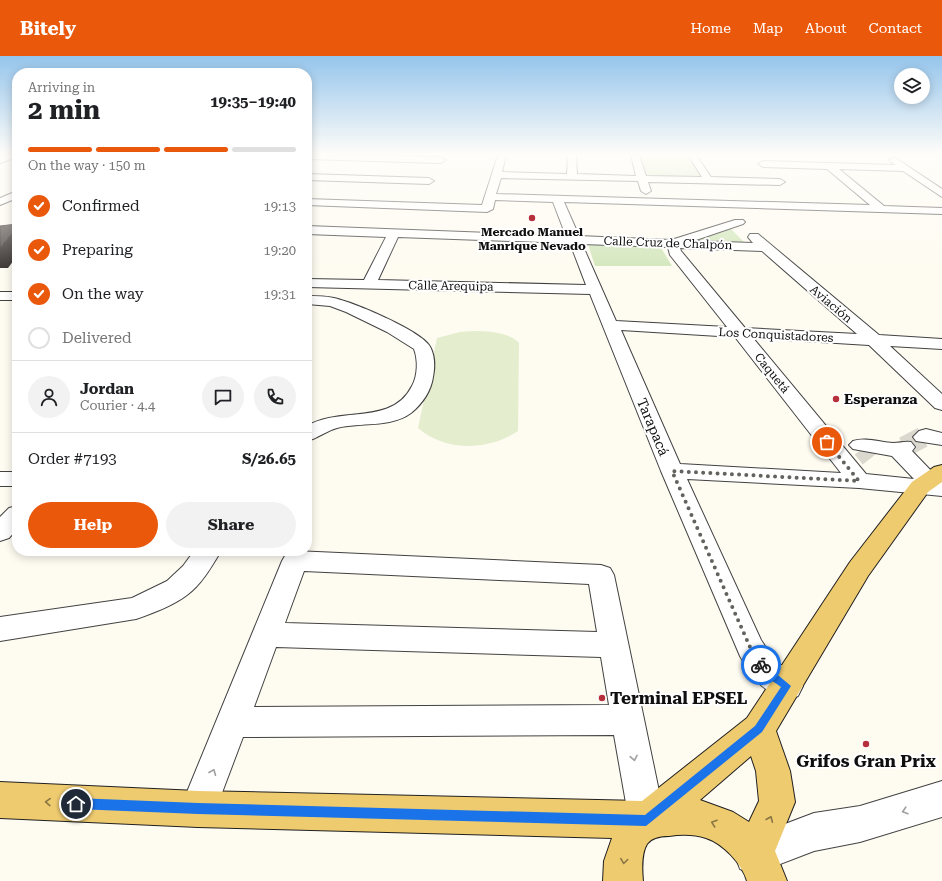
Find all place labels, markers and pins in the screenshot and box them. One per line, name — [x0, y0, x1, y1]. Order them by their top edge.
marker: Mercado Manuel Manrique Nevado — [527, 213, 537, 223]
place label: Mercado Manuel Manrique Nevado — [478, 225, 586, 253]
place label: Esperanza — [844, 391, 918, 407]
marker: Esperanza — [831, 394, 841, 404]
pin — [810, 425, 844, 459]
place label: Terminal EPSEL — [610, 688, 748, 708]
marker: Terminal EPSEL — [597, 693, 607, 703]
marker: Grifos Gran Prix — [861, 739, 871, 749]
place label: Grifos Gran Prix — [796, 751, 936, 771]
pin — [59, 787, 93, 821]

